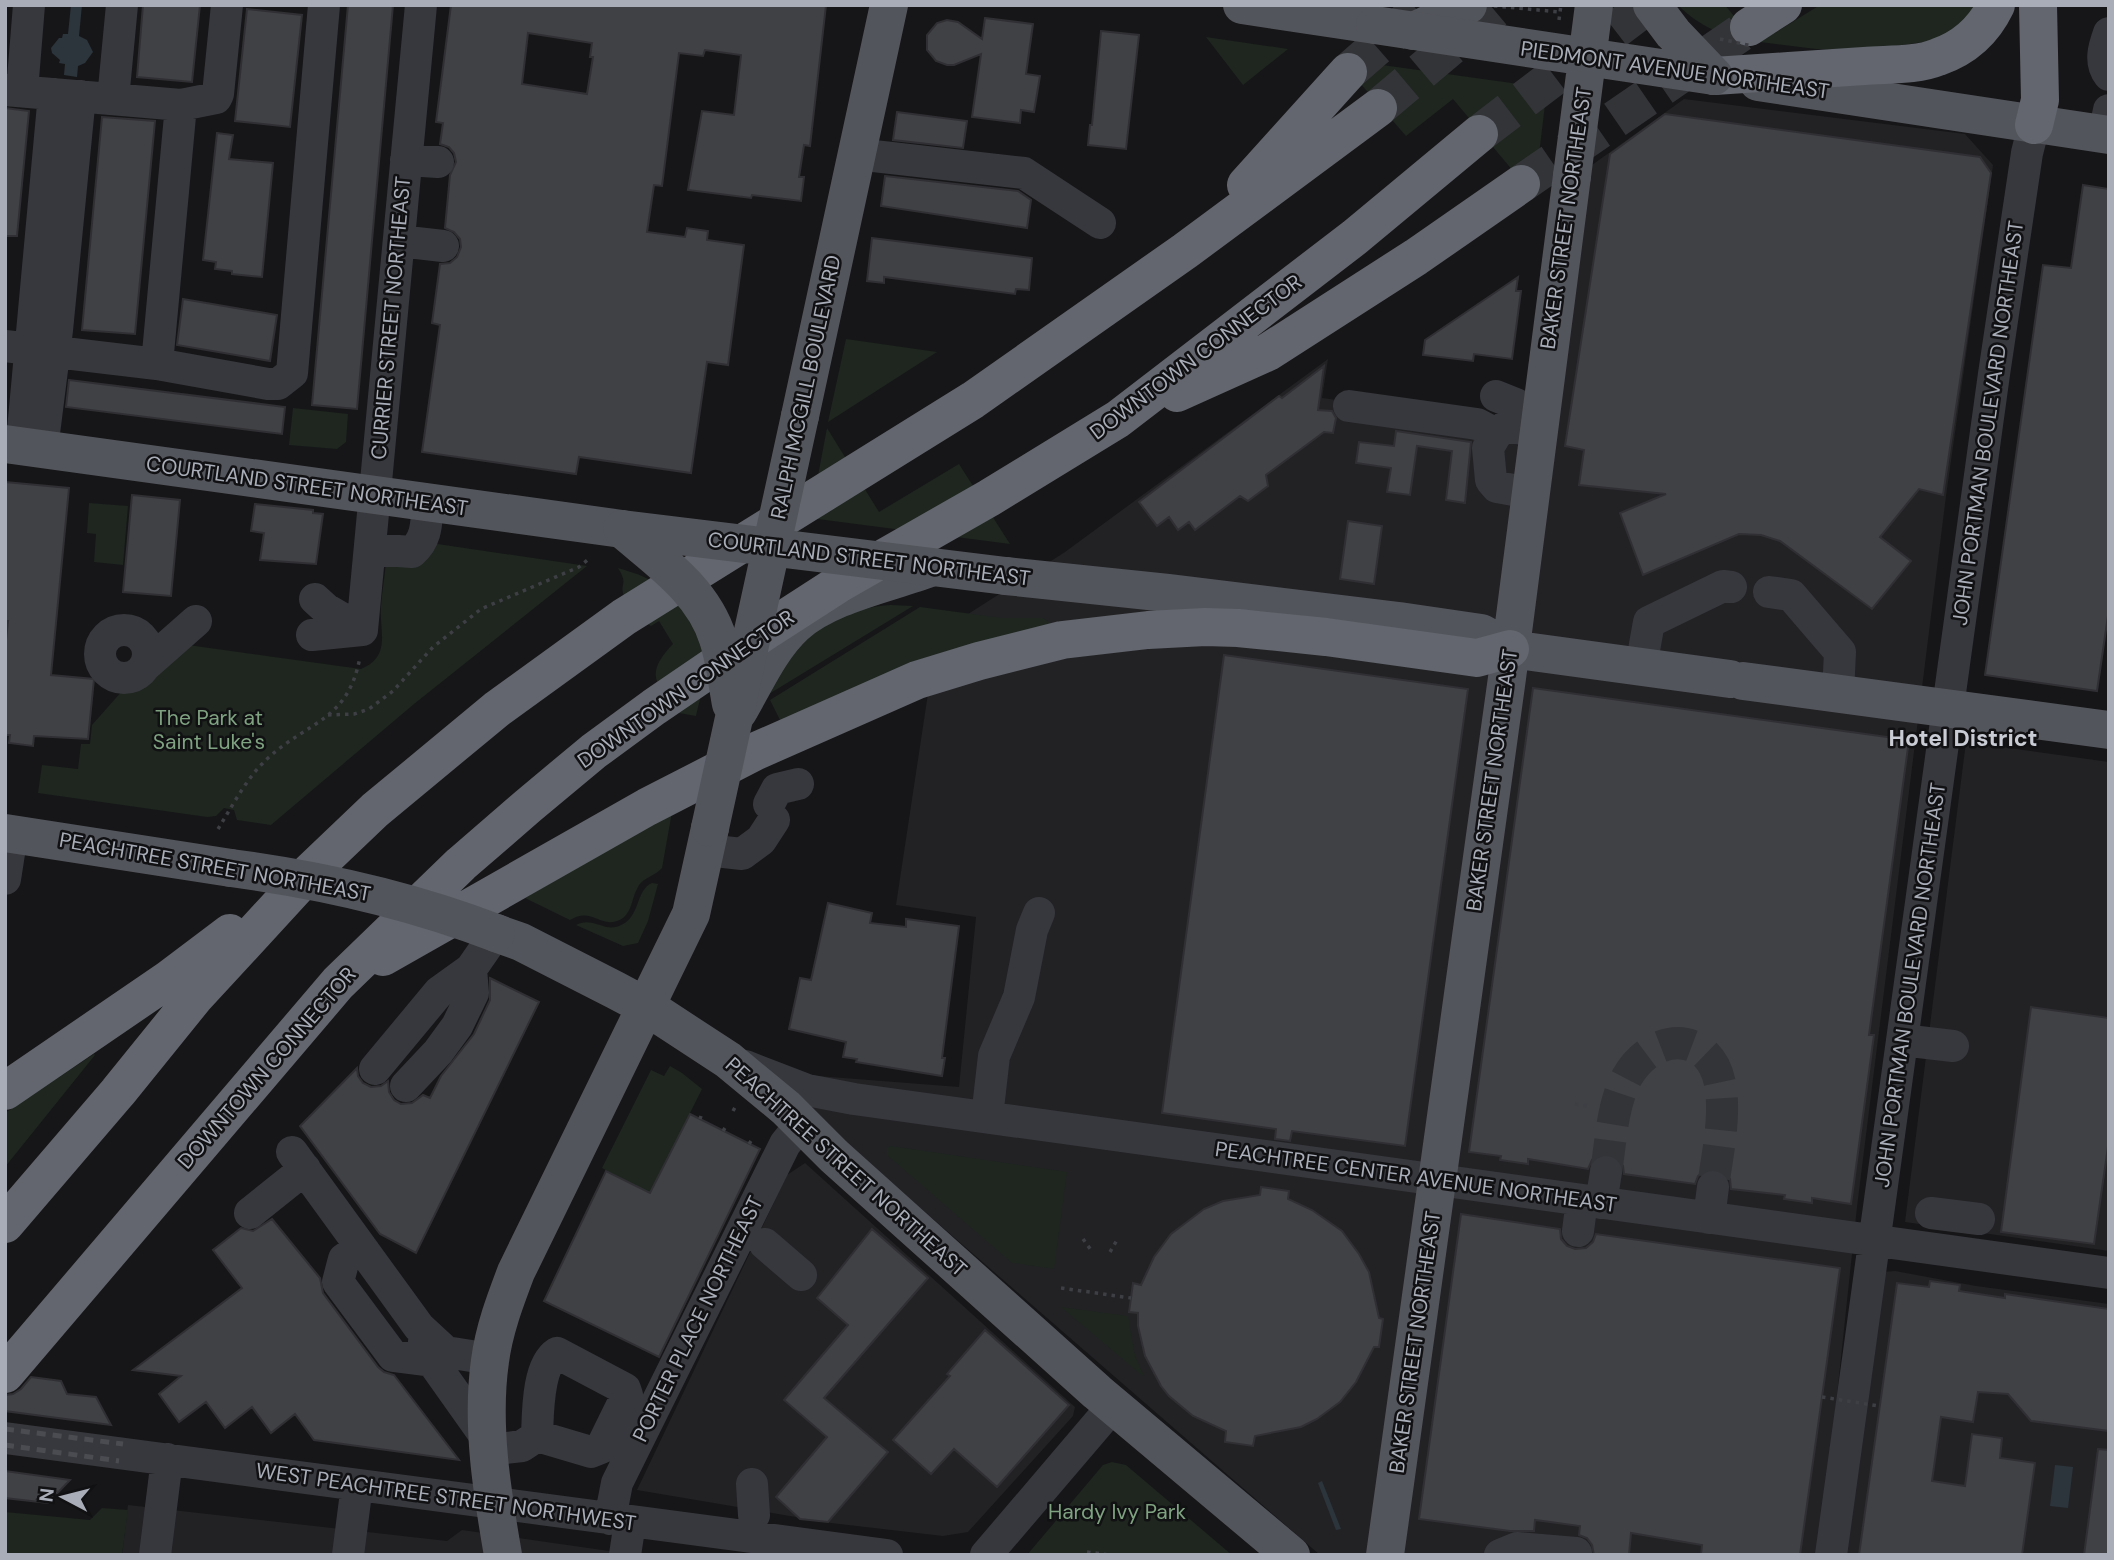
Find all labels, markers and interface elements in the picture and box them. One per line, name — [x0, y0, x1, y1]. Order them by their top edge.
street label: PIEDMONT AVENUE NORTHEAST — [1519, 34, 1831, 106]
street label: BAKER STREET NORTHEAST — [1534, 85, 1598, 351]
street label: CURRIER STREET NORTHEAST — [365, 175, 417, 461]
street label: JOHN PORTMAN BOULEVARD NORTHEAST — [1946, 219, 2030, 627]
street label: RALPH MCGILL BOULEVARD — [764, 252, 848, 522]
street label: DOWNTOWN CONNECTOR — [1084, 268, 1308, 446]
street label: COURTLAND STREET NORTHEAST — [144, 450, 470, 522]
street label: COURTLAND STREET NORTHEAST — [706, 525, 1032, 593]
street label: DOWNTOWN CONNECTOR — [572, 603, 800, 775]
street label: BAKER STREET NORTHEAST — [1460, 647, 1524, 913]
park label: The Park at Saint Luke's — [153, 704, 265, 756]
district label: Hotel District — [1889, 723, 2037, 753]
street label: JOHN PORTMAN BOULEVARD NORTHEAST — [1868, 781, 1952, 1189]
street label: PEACHTREE STREET NORTHEAST — [57, 826, 373, 908]
street label: DOWNTOWN CONNECTOR — [172, 961, 362, 1175]
street label: PEACHTREE STREET NORTHEAST — [719, 1051, 973, 1283]
street label: PEACHTREE CENTER AVENUE NORTHEAST — [1213, 1135, 1619, 1219]
street label: PORTER PLACE NORTHEAST — [626, 1191, 770, 1447]
street label: BAKER STREET NORTHEAST — [1383, 1209, 1447, 1475]
street label: WEST PEACHTREE STREET NORTHWEST — [254, 1456, 638, 1538]
north arrow — [28, 1462, 98, 1532]
text: N — [33, 1487, 60, 1503]
park label: Hardy Ivy Park — [1048, 1498, 1187, 1526]

